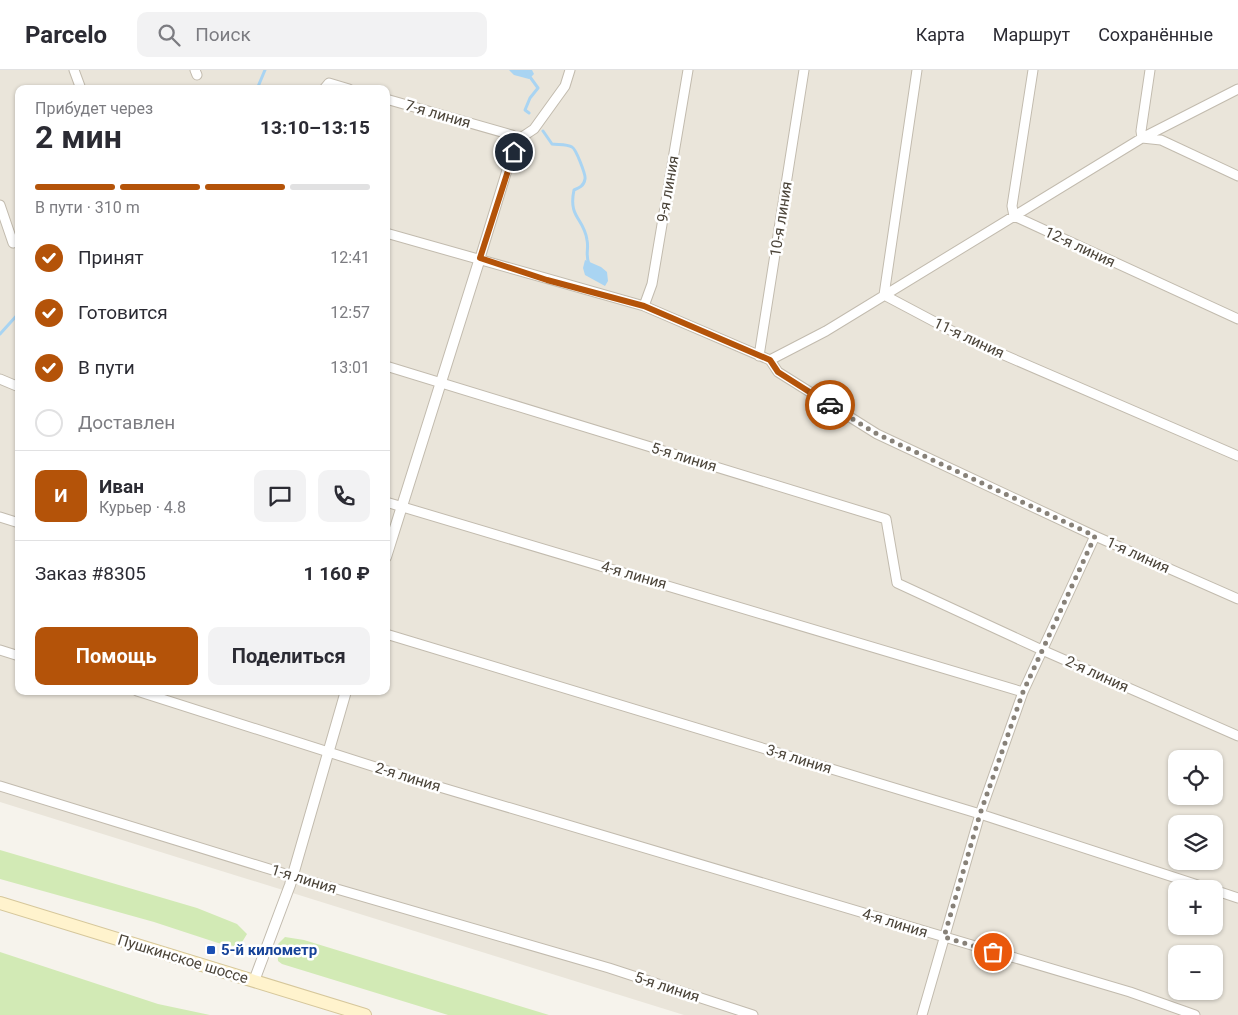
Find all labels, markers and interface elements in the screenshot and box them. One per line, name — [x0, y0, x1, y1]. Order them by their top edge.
search box — [137, 12, 487, 57]
text: Parcelo — [25, 21, 107, 49]
icon: search — [155, 21, 183, 49]
text: Поиск — [195, 23, 251, 46]
text: Карта — [916, 24, 965, 45]
text: Маршрут — [993, 24, 1070, 45]
text: Сохранённые — [1098, 24, 1213, 45]
street label: 7-я линия — [403, 96, 473, 132]
text: Прибудет через — [35, 99, 153, 118]
text: 13:10–13:15 — [260, 116, 370, 139]
text: 2 мин — [35, 118, 122, 156]
pin — [493, 131, 535, 173]
icon: home — [500, 138, 528, 166]
street label: 9-я линия — [653, 154, 683, 224]
street label: 10-я линия — [766, 180, 796, 258]
text: В пути · 310 m — [35, 198, 140, 217]
street label: 12-я линия — [1042, 223, 1118, 271]
icon: check — [35, 244, 63, 272]
text: Принят — [78, 246, 144, 269]
text: 12:41 — [330, 248, 370, 267]
icon: check — [35, 299, 63, 327]
text: Готовится — [78, 301, 168, 324]
text: 12:57 — [330, 303, 370, 322]
street label: 11-я линия — [931, 314, 1007, 362]
icon: check — [35, 354, 63, 382]
text: В пути — [78, 356, 135, 379]
text: 13:01 — [330, 358, 370, 377]
courier — [805, 380, 855, 430]
icon: car — [816, 391, 844, 419]
text: Доставлен — [78, 411, 175, 434]
street label: 5-я линия — [649, 439, 719, 475]
button: chat — [254, 470, 306, 522]
button: phone — [318, 470, 370, 522]
text: Иван — [99, 475, 144, 498]
text: И — [54, 484, 68, 507]
text: Курьер · 4.8 — [99, 498, 186, 517]
street label: 1-я линия — [1104, 533, 1172, 577]
street label: 4-я линия — [599, 557, 669, 593]
text: Заказ #8305 — [35, 562, 146, 585]
text: 1 160 ₽ — [304, 562, 370, 585]
button: Помощь — [35, 627, 198, 685]
button: Поделиться — [208, 627, 370, 685]
street label: 2-я линия — [1063, 652, 1131, 696]
street label: 3-я линия — [764, 741, 834, 777]
map controls — [1168, 750, 1223, 1000]
button: locate — [1168, 750, 1223, 805]
street label: 2-я линия — [373, 759, 443, 795]
button: layers — [1168, 815, 1223, 870]
street label: 1-я линия — [269, 861, 339, 897]
button: + — [1168, 880, 1223, 935]
street label: 4-я линия — [860, 905, 930, 941]
street label: Пушкинское шоссе — [115, 931, 251, 987]
pin — [972, 931, 1014, 973]
icon: bag — [979, 938, 1007, 966]
place label: 5-й километр — [221, 941, 317, 959]
marker: 5-й километр — [205, 944, 217, 956]
button: − — [1168, 945, 1223, 1000]
street label: 5-я линия — [632, 968, 702, 1006]

